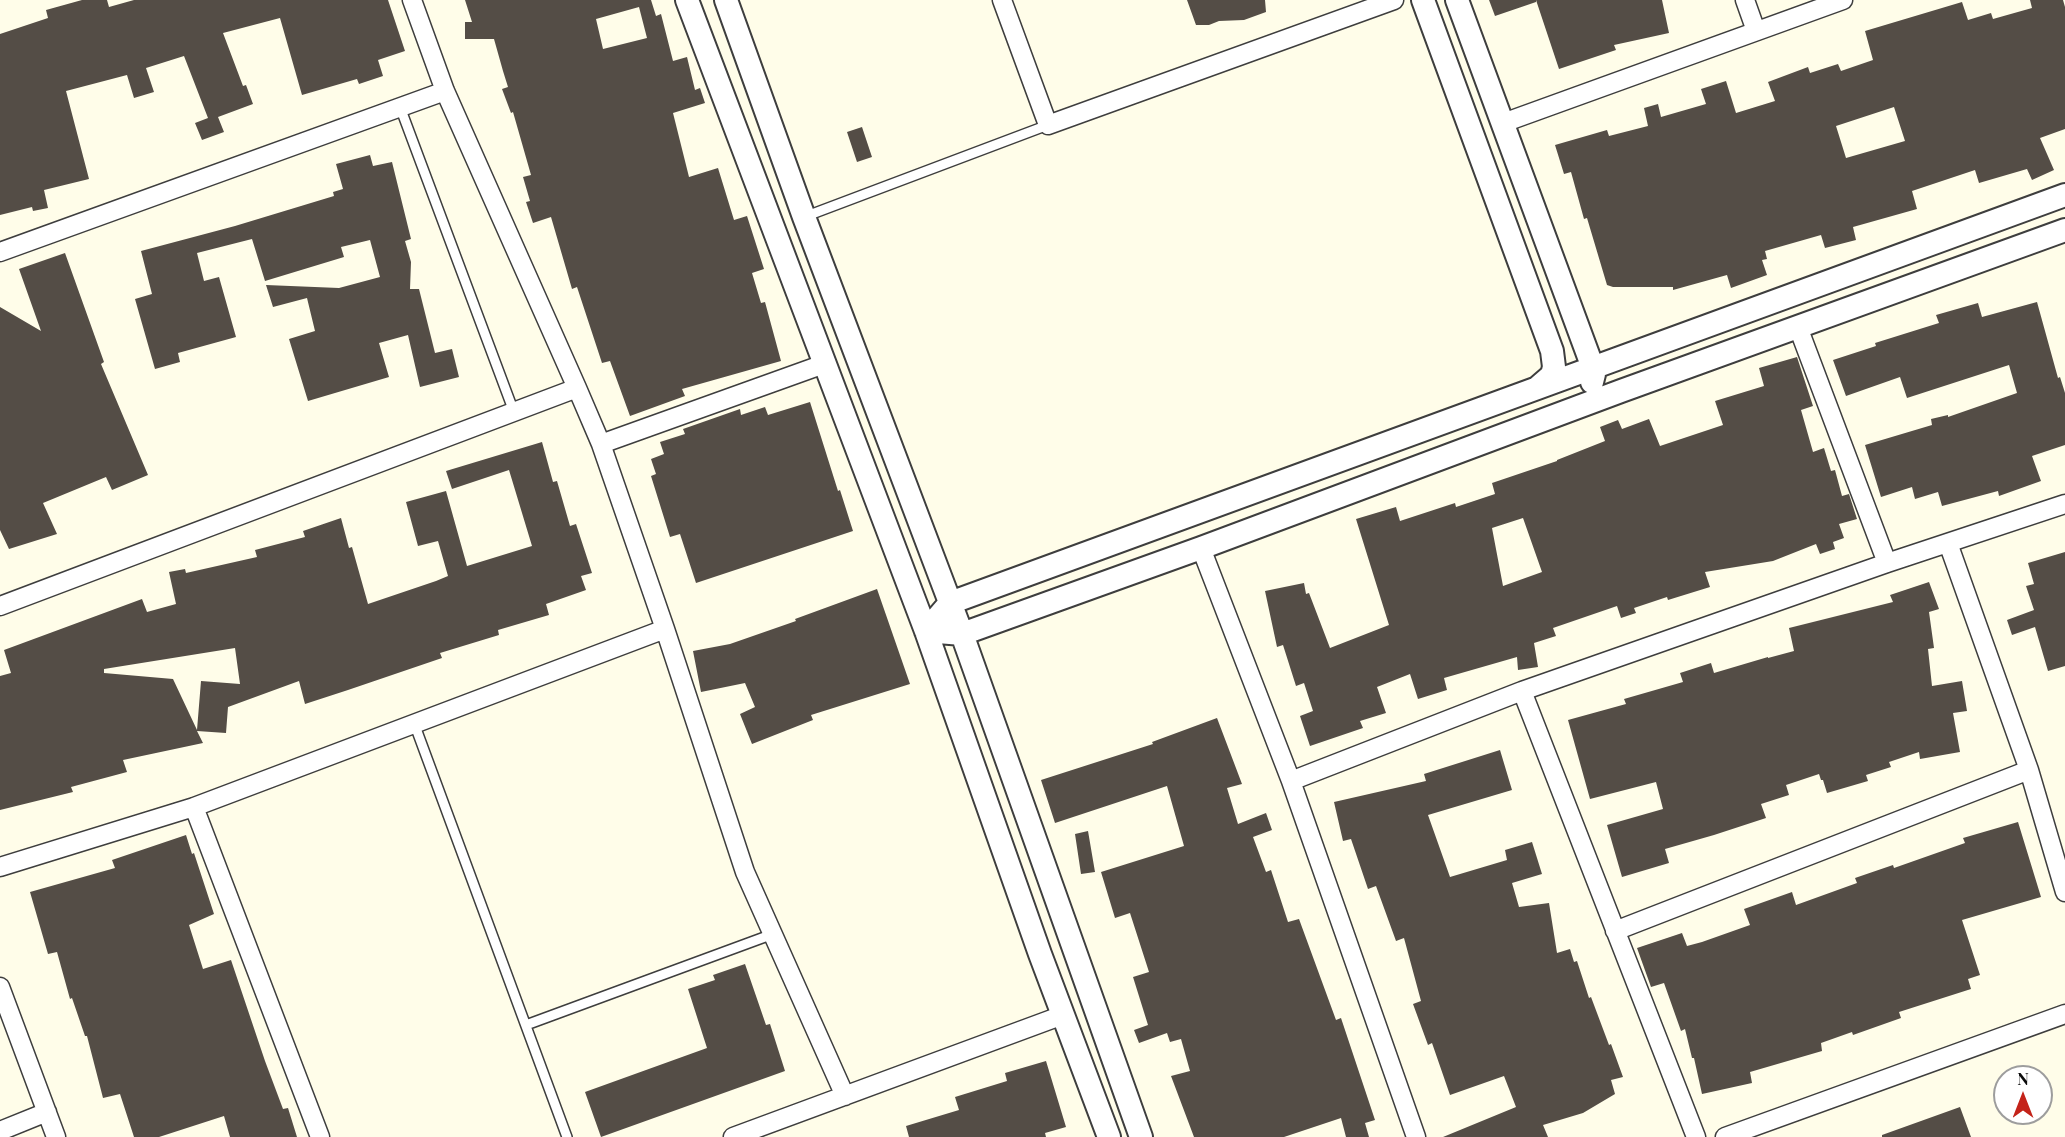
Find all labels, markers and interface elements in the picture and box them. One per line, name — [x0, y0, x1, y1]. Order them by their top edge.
north arrow — [1993, 1065, 2053, 1125]
text: N — [2017, 1068, 2029, 1089]

